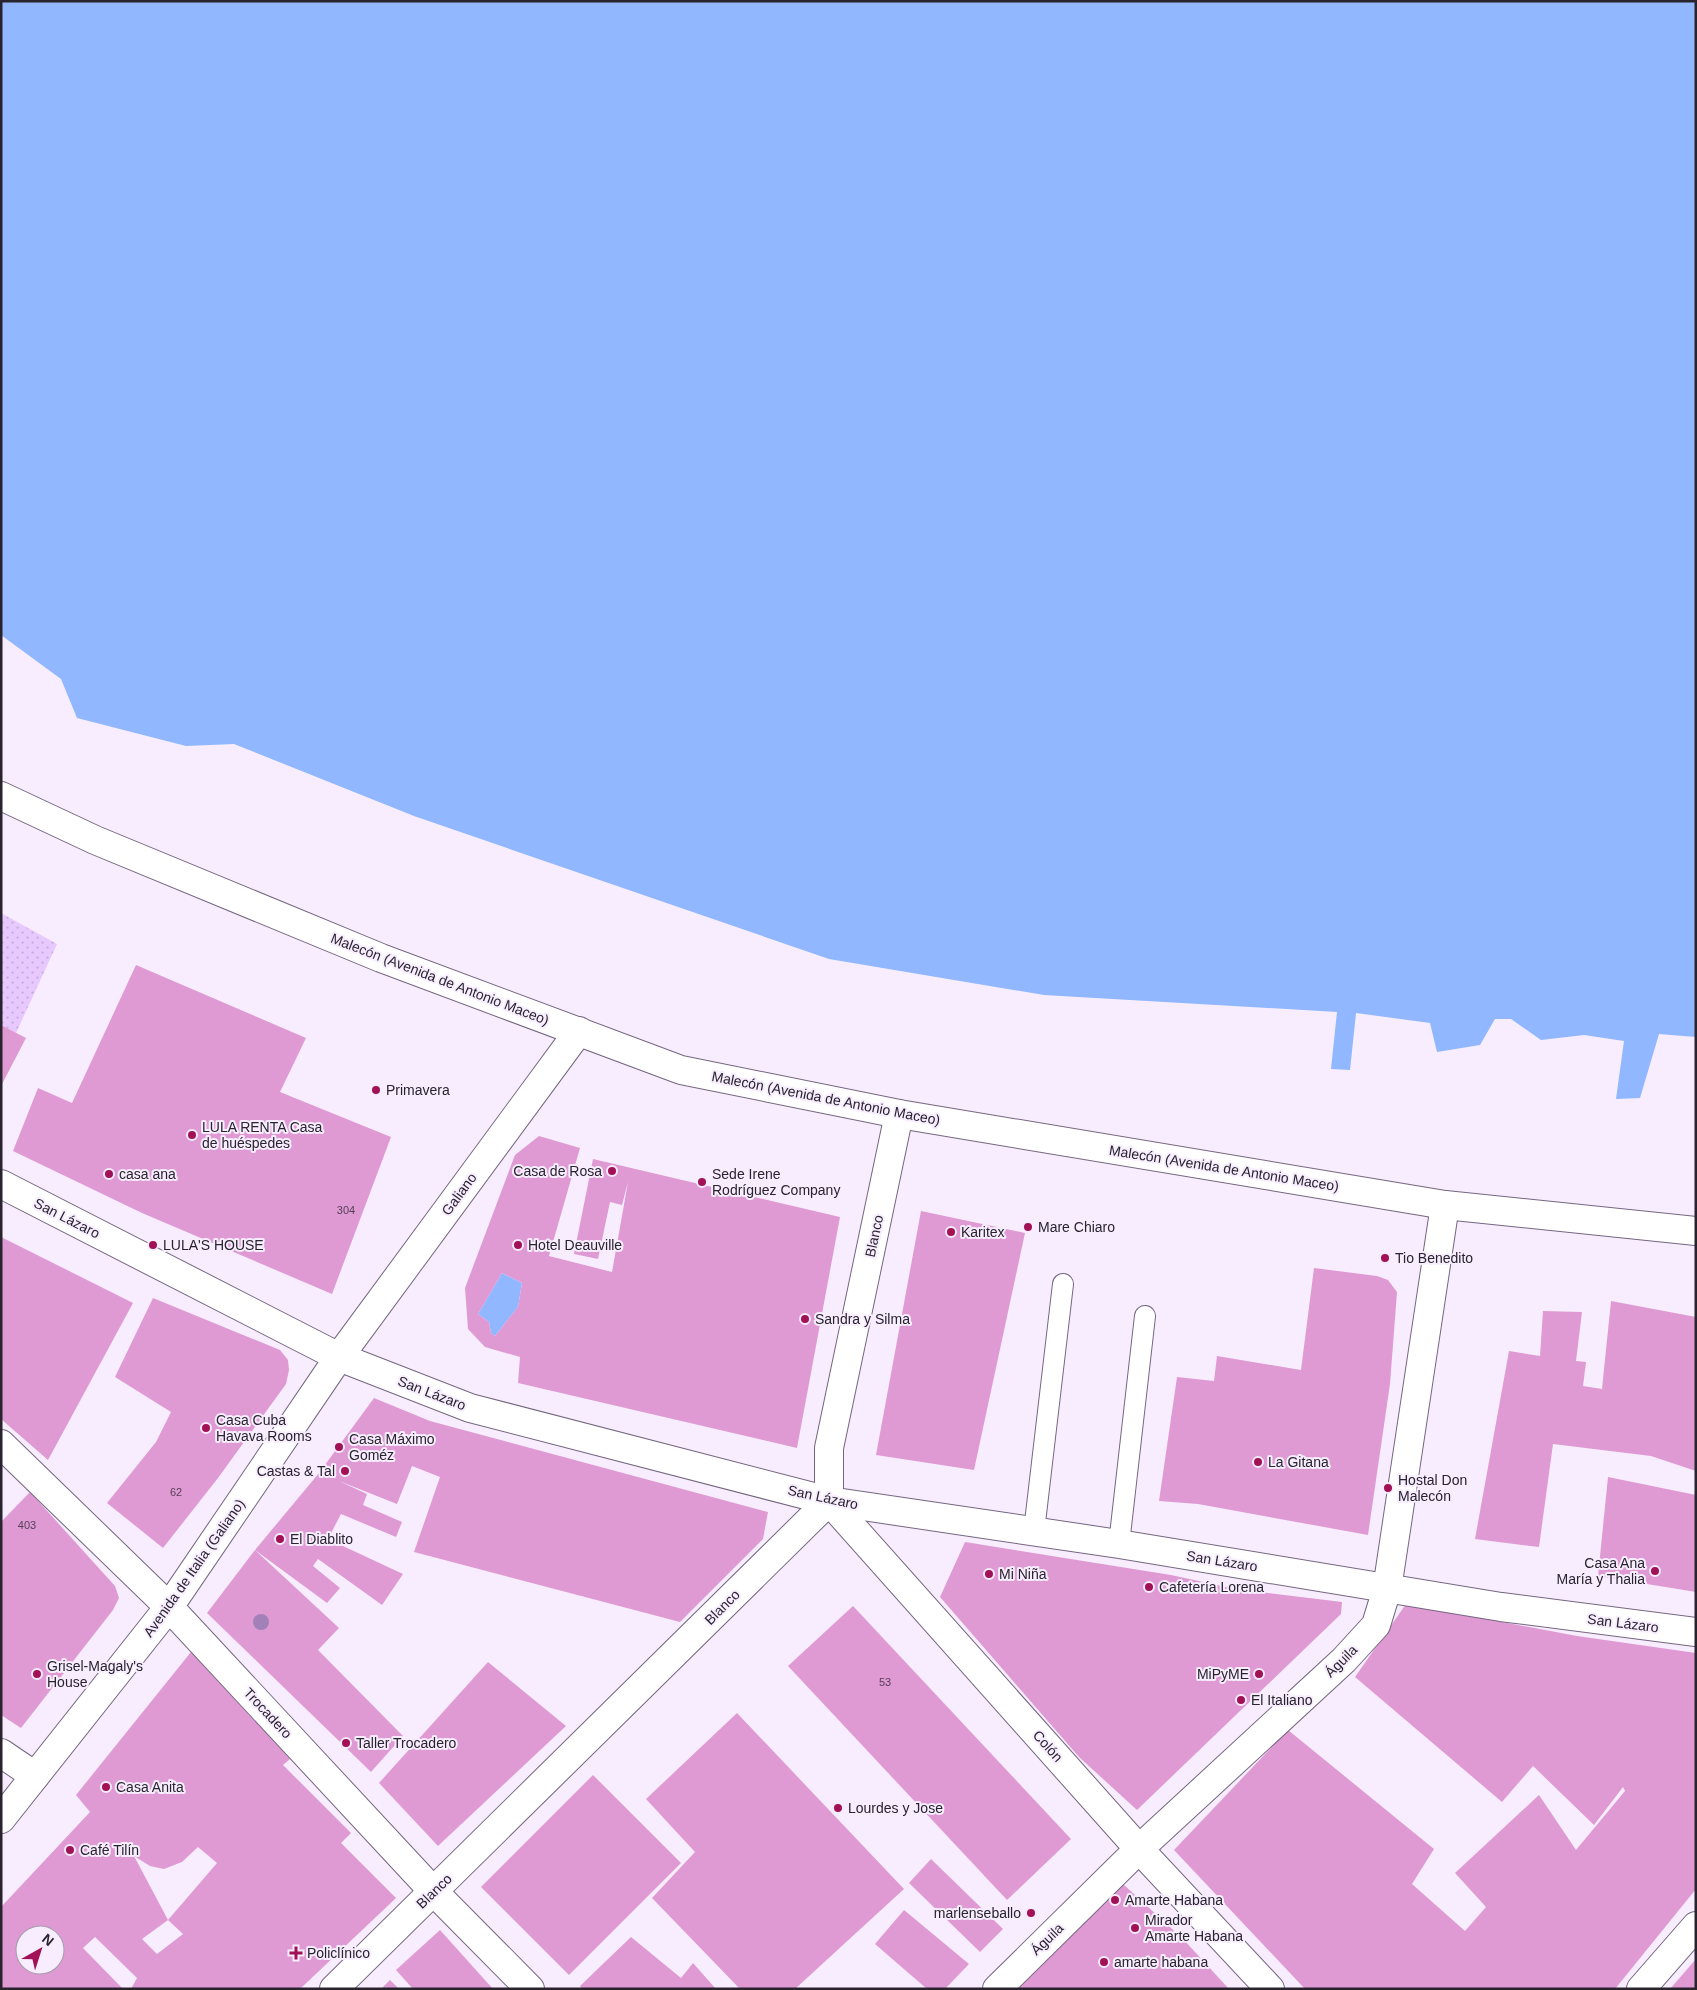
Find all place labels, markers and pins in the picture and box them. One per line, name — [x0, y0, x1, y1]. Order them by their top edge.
place label: Primavera — [386, 1082, 450, 1098]
marker: Primavera — [370, 1084, 382, 1096]
place label: LULA RENTA Casa de huéspedes — [202, 1119, 323, 1151]
marker: LULA RENTA Casa de huéspedes — [186, 1129, 198, 1141]
place label: Casa de Rosa — [513, 1163, 602, 1179]
marker: Casa de Rosa — [606, 1165, 618, 1177]
place label: casa ana — [119, 1166, 176, 1182]
place label: Sede Irene Rodríguez Company — [712, 1166, 840, 1198]
marker: casa ana — [103, 1168, 115, 1180]
marker: Sede Irene Rodríguez Company — [696, 1176, 708, 1188]
place label: Mare Chiaro — [1038, 1219, 1115, 1235]
marker: Mare Chiaro — [1022, 1221, 1034, 1233]
place label: Karitex — [961, 1224, 1005, 1240]
marker: Karitex — [945, 1226, 957, 1238]
place label: LULA'S HOUSE — [163, 1237, 264, 1253]
place label: Hotel Deauville — [528, 1237, 622, 1253]
marker: LULA'S HOUSE — [147, 1239, 159, 1251]
marker: Hotel Deauville — [512, 1239, 524, 1251]
place label: Tio Benedito — [1395, 1250, 1473, 1266]
marker: Tio Benedito — [1379, 1252, 1391, 1264]
place label: Sandra y Silma — [815, 1311, 910, 1327]
marker: Sandra y Silma — [799, 1313, 811, 1325]
place label: Casa Cuba Havava Rooms — [216, 1412, 312, 1444]
marker: Casa Cuba Havava Rooms — [200, 1422, 212, 1434]
place label: Casa Máximo Goméz — [349, 1431, 435, 1463]
marker: Casa Máximo Goméz — [333, 1441, 345, 1453]
place label: La Gitana — [1268, 1454, 1329, 1470]
marker: La Gitana — [1252, 1456, 1264, 1468]
place label: Castas & Tal — [257, 1463, 335, 1479]
marker: Castas & Tal — [339, 1465, 351, 1477]
place label: Hostal Don Malecón — [1398, 1472, 1467, 1504]
marker: Hostal Don Malecón — [1382, 1482, 1394, 1494]
place label: El Diablito — [290, 1531, 353, 1547]
marker: El Diablito — [274, 1533, 286, 1545]
place label: Casa Ana María y Thalia — [1557, 1555, 1645, 1587]
marker: Casa Ana María y Thalia — [1649, 1565, 1661, 1577]
place label: Mi Niña — [999, 1566, 1047, 1582]
marker: Mi Niña — [983, 1568, 995, 1580]
place label: Cafetería Lorena — [1159, 1579, 1264, 1595]
marker: Cafetería Lorena — [1143, 1581, 1155, 1593]
place label: Grisel-Magaly's House — [47, 1658, 143, 1690]
place label: MiPyME — [1197, 1666, 1249, 1682]
marker: Grisel-Magaly's House — [31, 1668, 43, 1680]
marker: MiPyME — [1253, 1668, 1265, 1680]
place label: El Italiano — [1251, 1692, 1313, 1708]
marker: El Italiano — [1235, 1694, 1247, 1706]
place label: Taller Trocadero — [356, 1735, 457, 1751]
marker: Taller Trocadero — [340, 1737, 352, 1749]
place label: Casa Anita — [116, 1779, 184, 1795]
marker: Casa Anita — [100, 1781, 112, 1793]
place label: Lourdes y Jose — [848, 1800, 943, 1816]
marker: Lourdes y Jose — [832, 1802, 844, 1814]
place label: Café Tilín — [80, 1842, 139, 1858]
marker: Café Tilín — [64, 1844, 76, 1856]
place label: Amarte Habana — [1125, 1892, 1223, 1908]
marker: Amarte Habana — [1109, 1894, 1121, 1906]
place label: marlenseballo — [934, 1905, 1021, 1921]
marker: marlenseballo — [1025, 1907, 1037, 1919]
place label: Mirador Amarte Habana — [1145, 1912, 1243, 1944]
marker: Mirador Amarte Habana — [1129, 1922, 1141, 1934]
place label: Policlínico — [307, 1945, 370, 1961]
marker: Policlínico — [289, 1946, 303, 1960]
place label: amarte habana — [1114, 1954, 1208, 1970]
marker: amarte habana — [1098, 1956, 1110, 1968]

